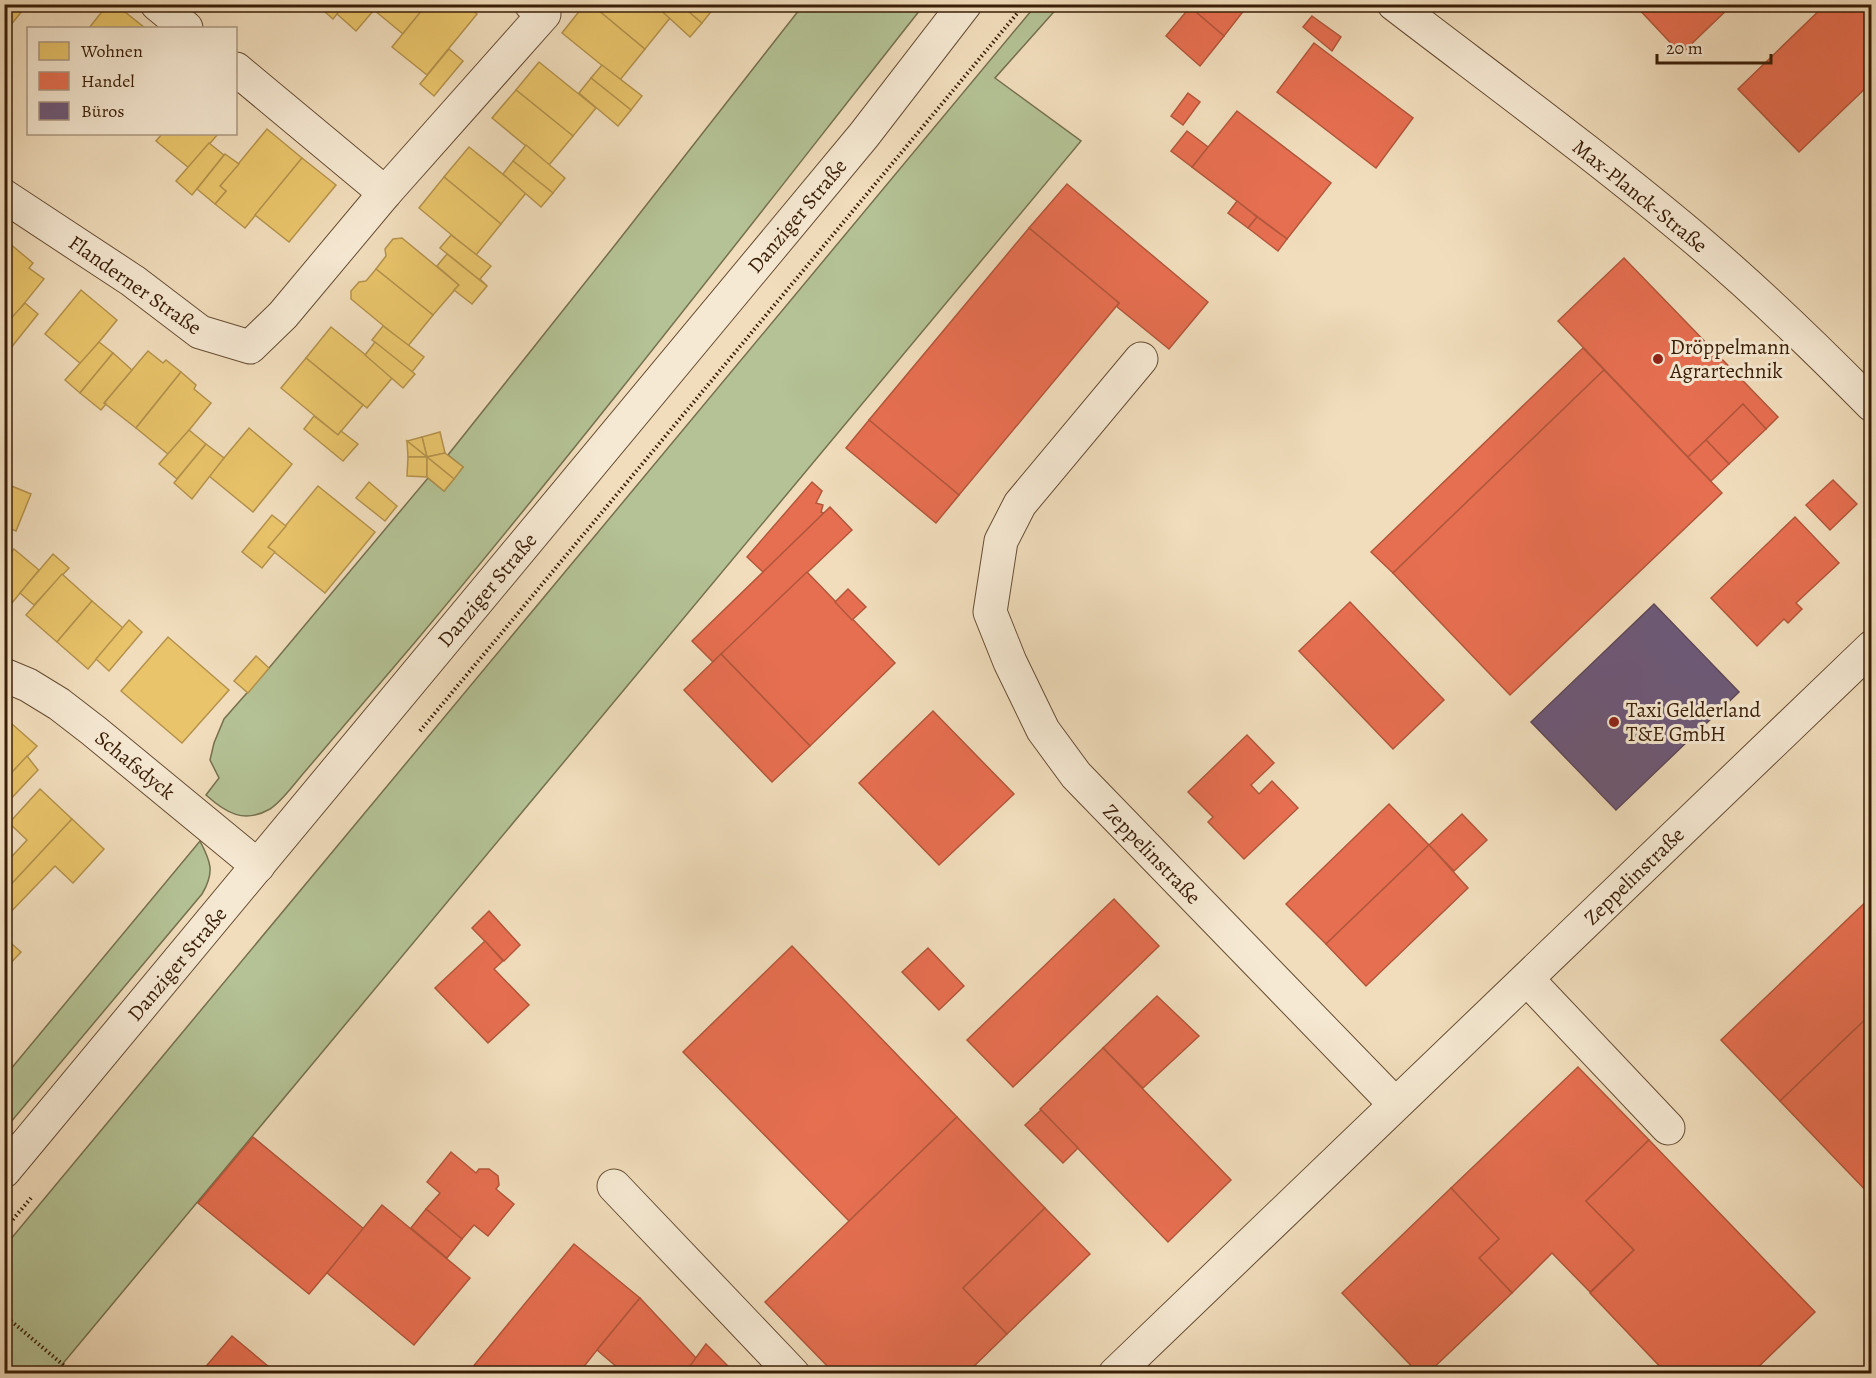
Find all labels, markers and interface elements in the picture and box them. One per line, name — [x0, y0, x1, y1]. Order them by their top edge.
legend — [27, 27, 237, 135]
scale bar — [1657, 27, 1771, 65]
text: 20 m — [1666, 36, 1703, 60]
text: Wohnen — [80, 39, 143, 63]
text: Handel — [81, 69, 135, 93]
text: Büros — [81, 99, 124, 123]
street label: Max-Planck-Straße — [1567, 133, 1713, 259]
street label: Danziger Straße — [741, 153, 853, 279]
street label: Flanderner Straße — [63, 229, 207, 341]
place label: Dröppelmann Agrartechnik — [1669, 333, 1790, 385]
marker: Dröppelmann Agrartechnik — [1651, 352, 1665, 366]
street label: Danziger Straße — [431, 527, 543, 653]
place label: Taxi Gelderland T&E GmbH — [1626, 696, 1762, 748]
marker: Taxi Gelderland T&E GmbH — [1607, 715, 1621, 729]
street label: Schafsdyck — [89, 724, 181, 806]
street label: Zeppelinstraße — [1097, 798, 1207, 910]
street label: Zeppelinstraße — [1578, 821, 1690, 931]
street label: Danziger Straße — [121, 901, 233, 1027]

